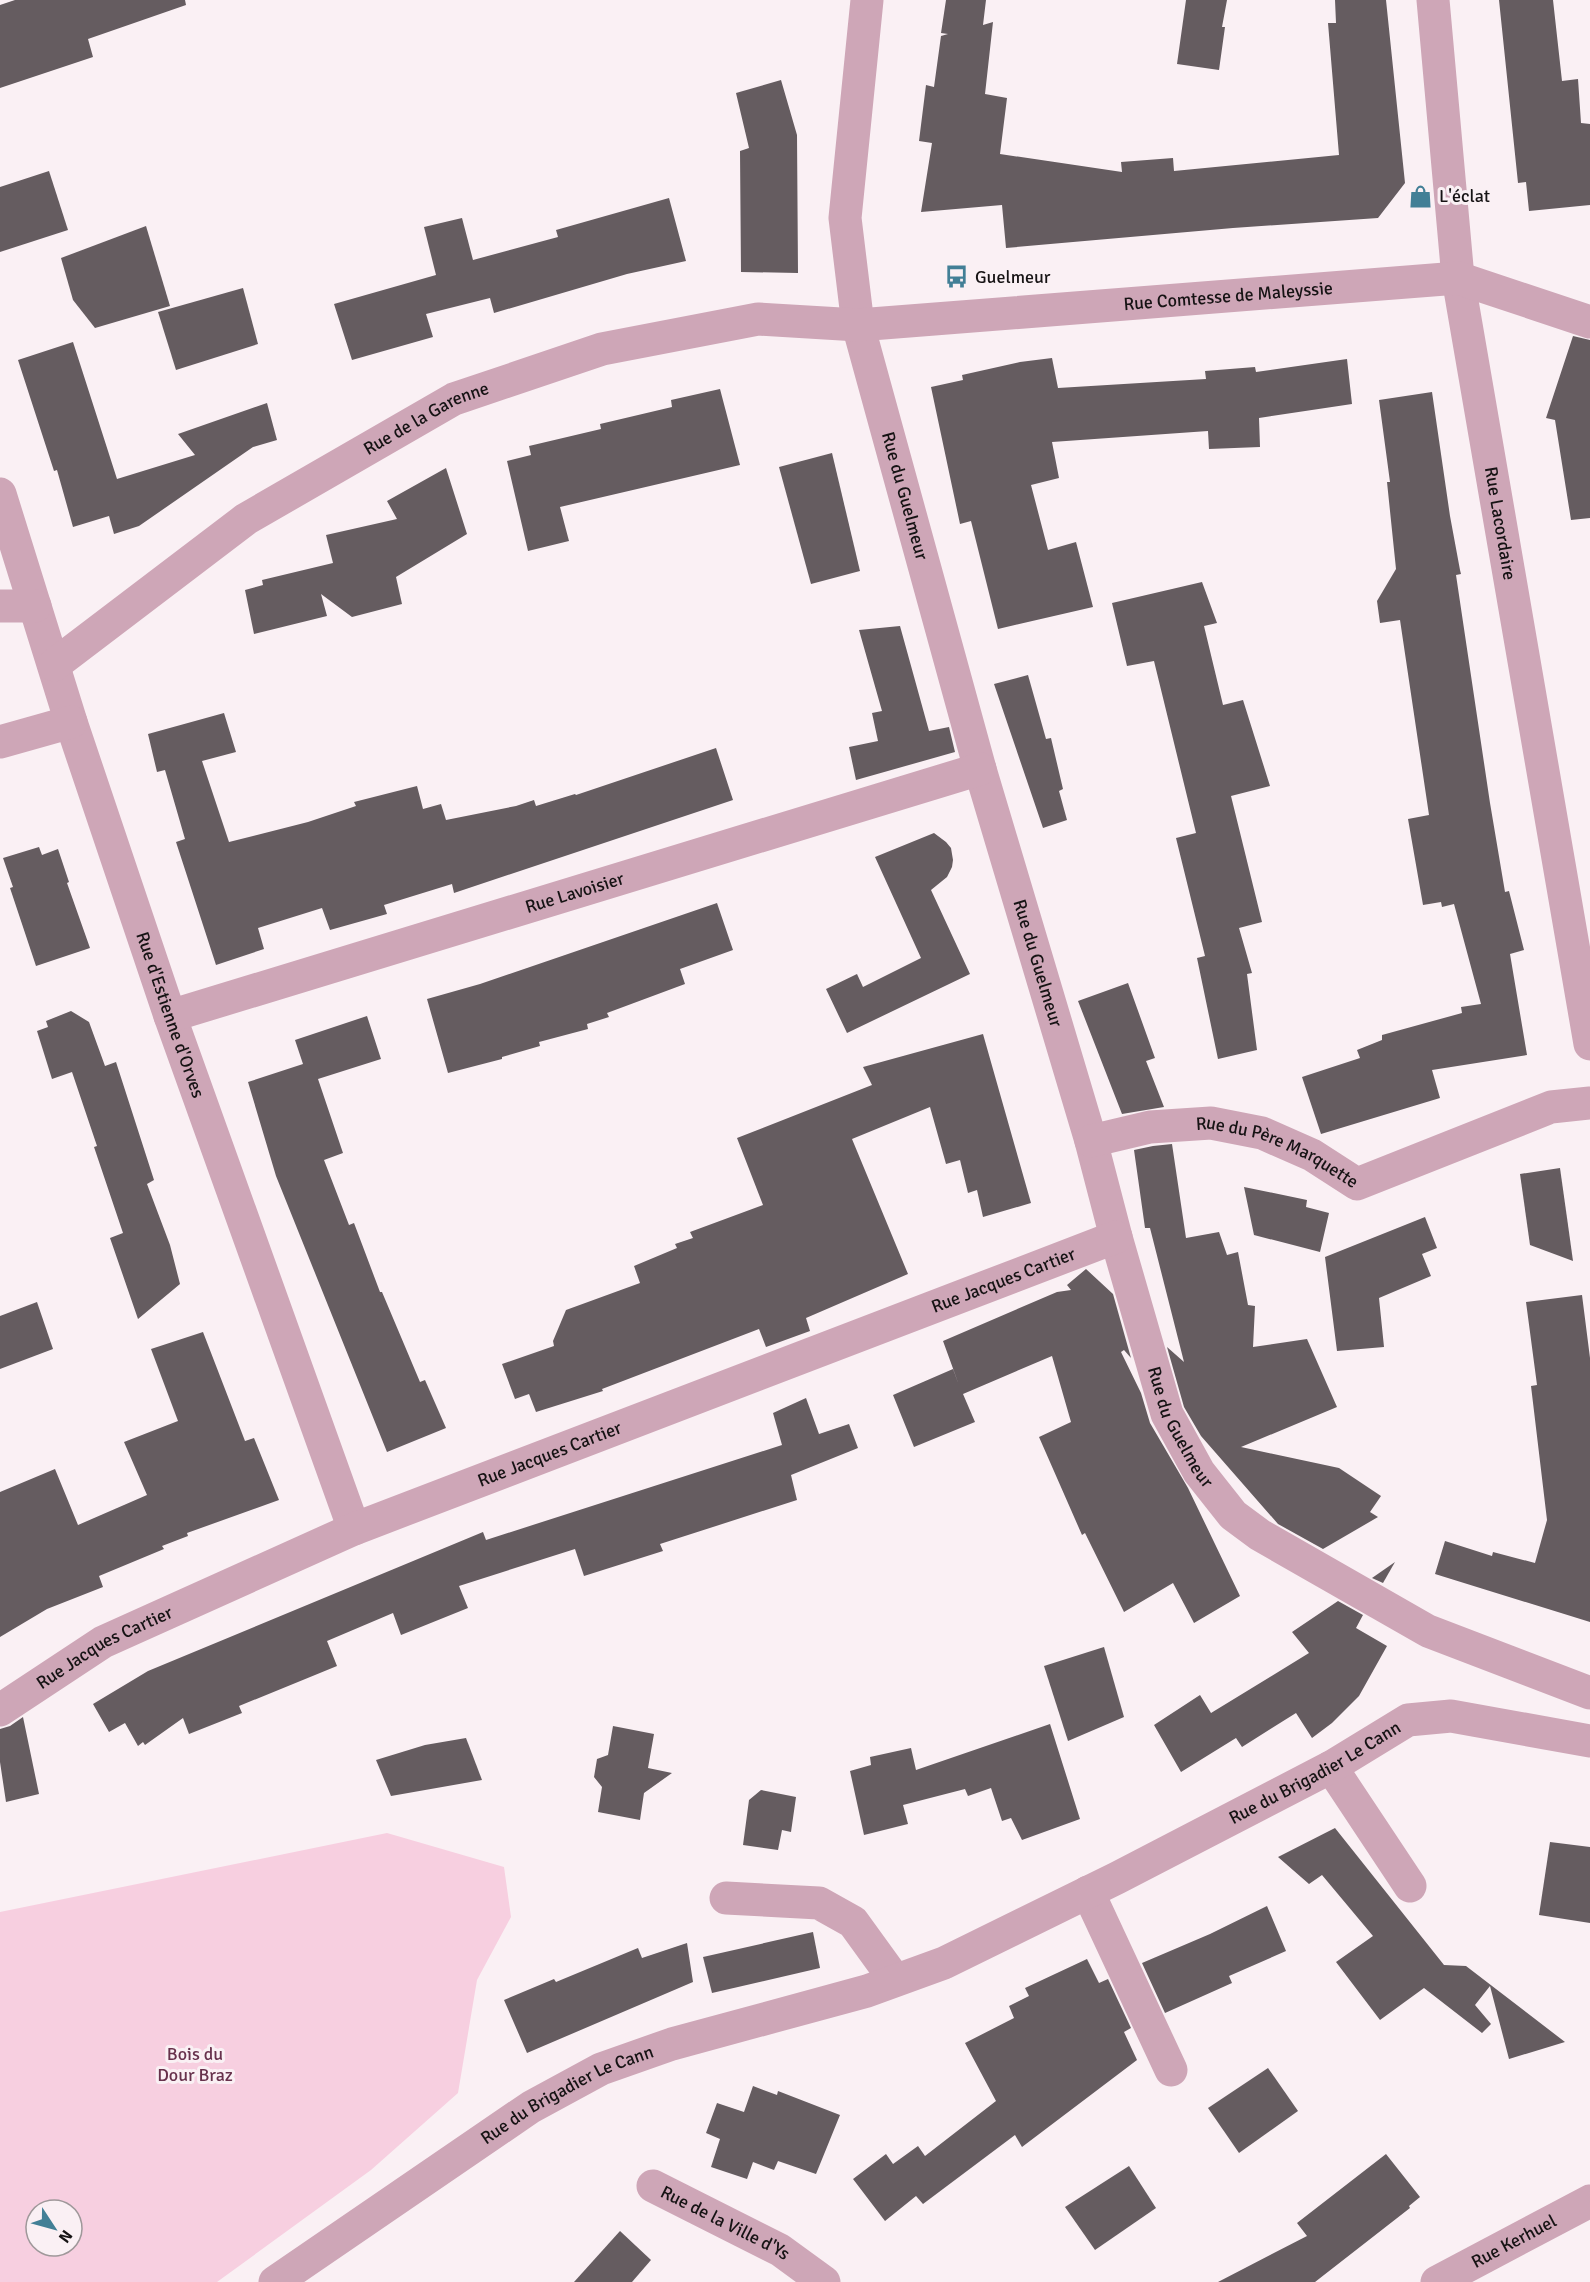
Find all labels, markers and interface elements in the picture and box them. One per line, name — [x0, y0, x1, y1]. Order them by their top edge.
shop icon: L'éclat — [1408, 183, 1434, 209]
place label: L'éclat — [1439, 185, 1490, 207]
bus stop icon: Guelmeur — [944, 264, 970, 290]
place label: Guelmeur — [975, 266, 1051, 288]
street label: Rue Comtesse de Maleyssie — [1123, 277, 1334, 315]
street label: Rue de la Garenne — [359, 377, 492, 460]
street label: Rue du Guelmeur — [877, 429, 933, 563]
street label: Rue Lacordaire — [1480, 465, 1521, 582]
street label: Rue Lavoisier — [523, 867, 627, 918]
street label: Rue du Guelmeur — [1009, 897, 1067, 1030]
street label: Rue d'Estienne d'Orves — [131, 929, 210, 1101]
street label: Rue du Père Marquette — [1195, 1111, 1362, 1193]
street label: Rue Jacques Cartier — [928, 1243, 1079, 1318]
street label: Rue du Guelmeur — [1143, 1364, 1218, 1492]
street label: Rue Jacques Cartier — [474, 1416, 625, 1492]
street label: Rue Jacques Cartier — [32, 1601, 176, 1694]
street label: Rue du Brigadier Le Cann — [1225, 1716, 1405, 1829]
street label: Rue du Brigadier Le Cann — [476, 2040, 656, 2149]
park label: Bois du Dour Braz — [157, 2043, 233, 2086]
street label: Rue de la Ville d'Ys — [657, 2181, 794, 2265]
north arrow — [24, 2198, 84, 2258]
street label: Rue Kerhuel — [1468, 2210, 1560, 2273]
text: N — [54, 2226, 77, 2247]

